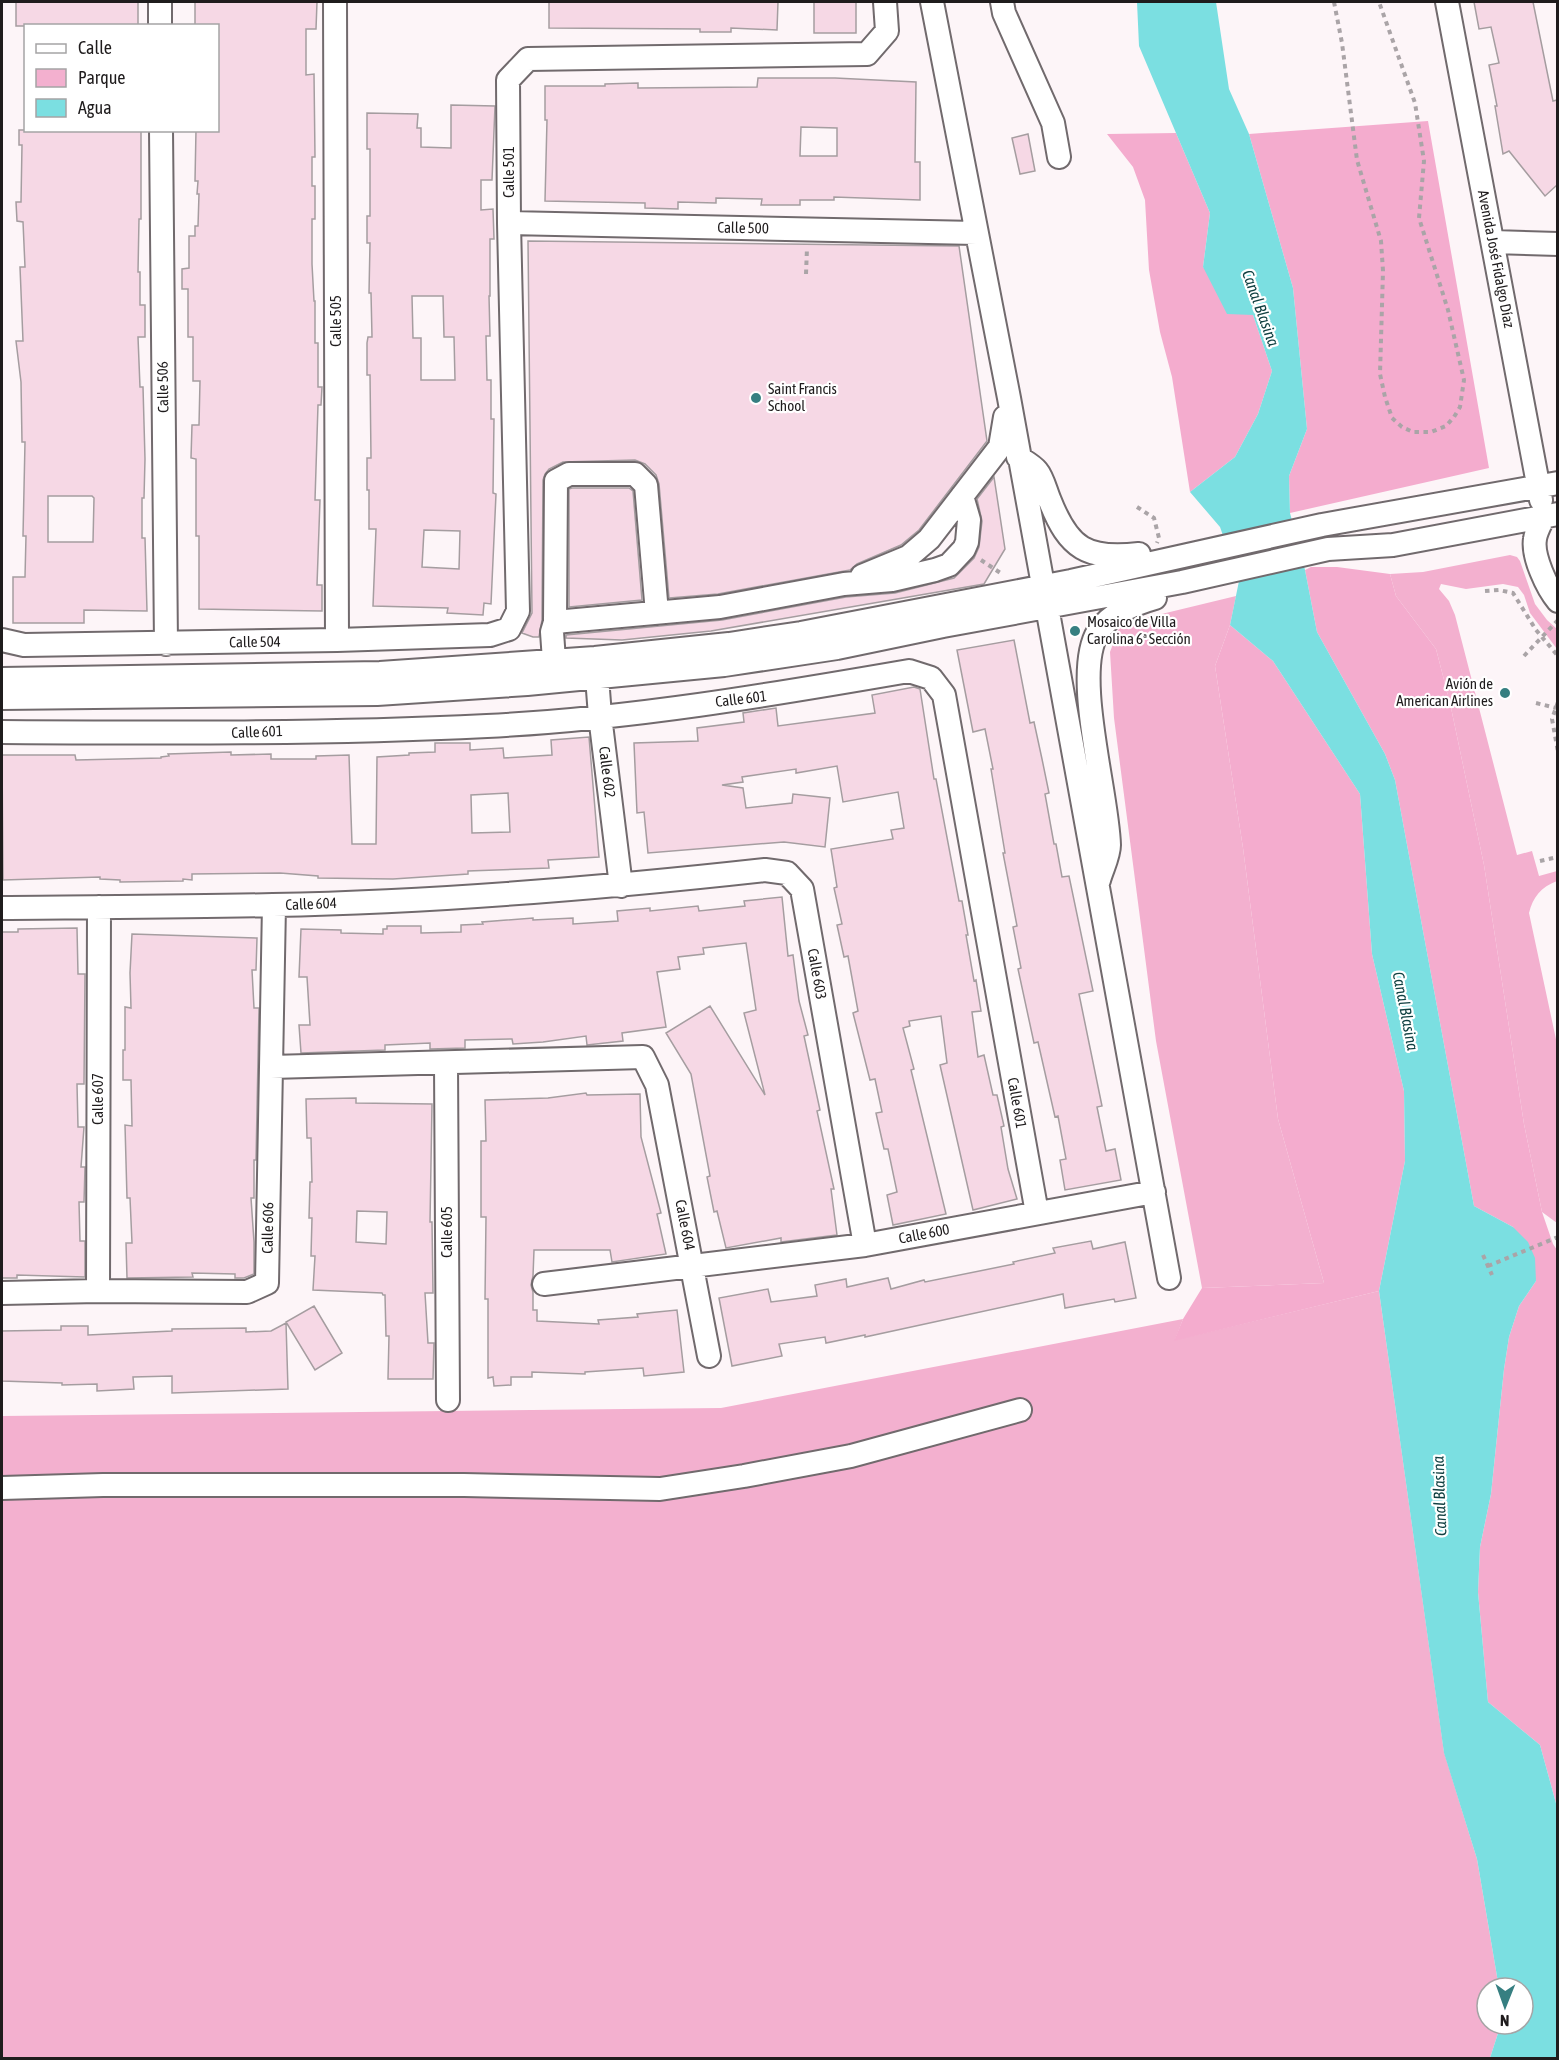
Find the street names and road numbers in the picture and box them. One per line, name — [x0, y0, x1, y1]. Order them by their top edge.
street label: Calle 501 — [500, 146, 517, 198]
street label: Avenida José Fidalgo Díaz — [1475, 189, 1518, 330]
street label: Calle 500 — [717, 219, 769, 236]
street label: Calle 505 — [327, 295, 344, 347]
street label: Calle 506 — [154, 361, 171, 413]
street label: Calle 504 — [229, 633, 281, 650]
street label: Calle 601 — [714, 687, 768, 710]
street label: Calle 601 — [231, 722, 283, 741]
street label: Calle 602 — [596, 745, 619, 799]
street label: Calle 604 — [285, 894, 337, 913]
street label: Calle 603 — [805, 947, 830, 1001]
street label: Calle 607 — [89, 1073, 106, 1125]
street label: Calle 601 — [1005, 1076, 1030, 1130]
street label: Calle 604 — [672, 1198, 699, 1252]
street label: Calle 606 — [259, 1202, 276, 1254]
street label: Calle 605 — [438, 1206, 455, 1258]
street label: Calle 600 — [897, 1220, 951, 1247]

